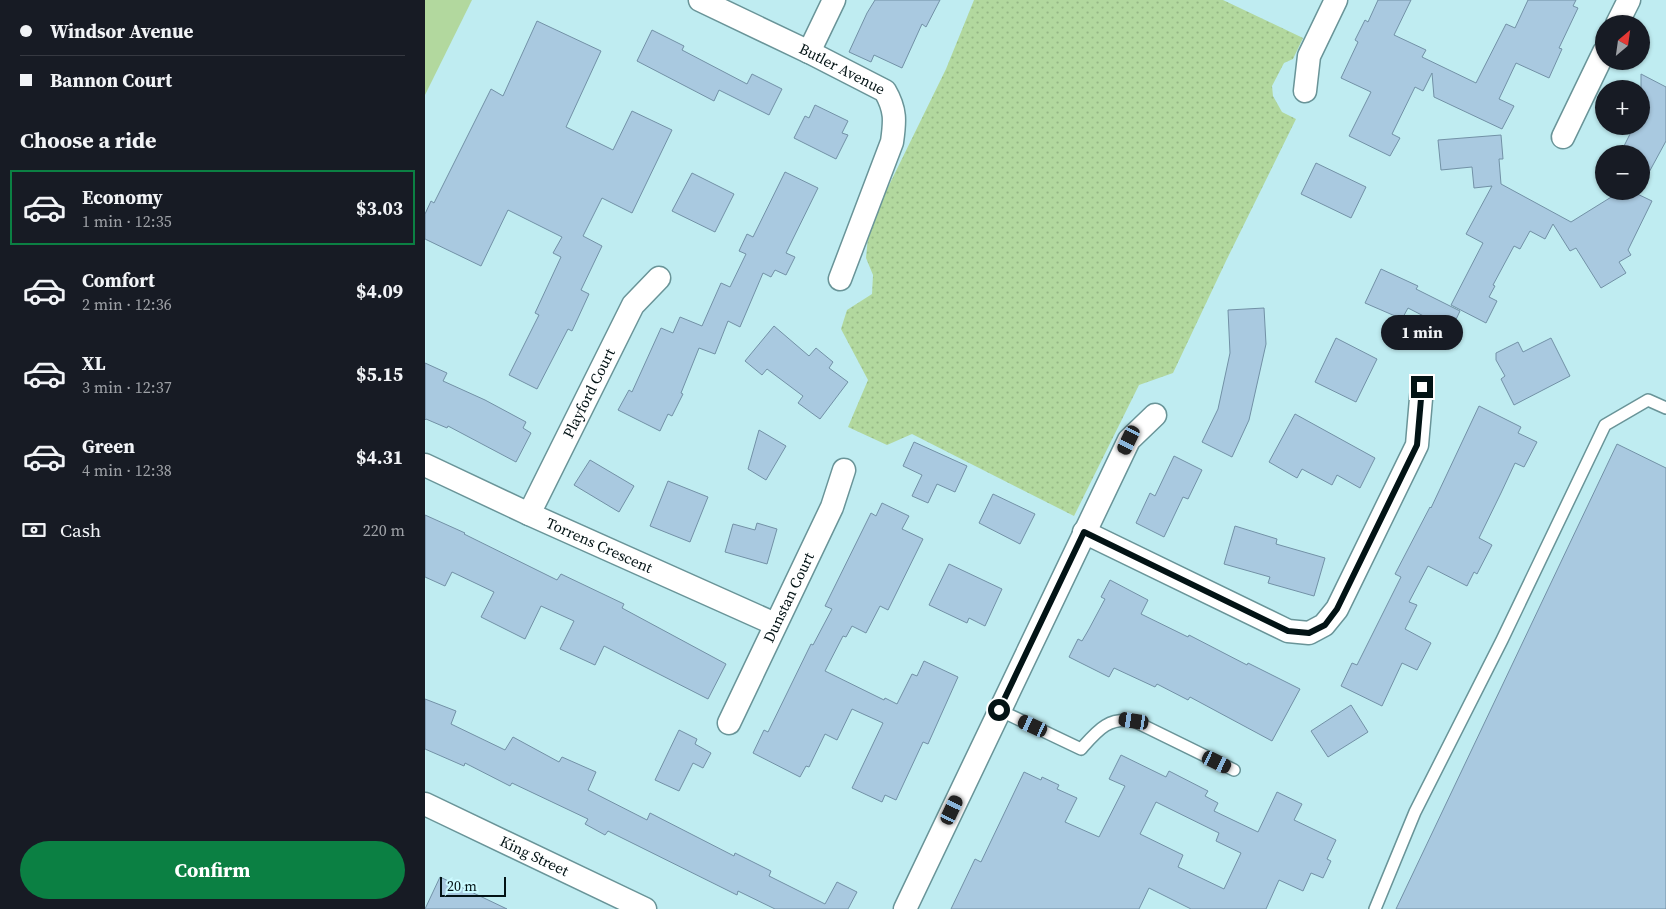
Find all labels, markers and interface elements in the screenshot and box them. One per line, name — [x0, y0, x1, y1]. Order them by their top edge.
north arrow — [1595, 15, 1650, 70]
map controls — [1595, 15, 1650, 200]
text: Windsor Avenue — [50, 18, 193, 44]
street label: Butler Avenue — [796, 38, 889, 100]
text: Bannon Court — [50, 67, 172, 93]
button: + — [1595, 80, 1650, 135]
text: Choose a ride — [20, 125, 157, 155]
button: − — [1595, 145, 1650, 200]
text: Economy — [82, 184, 163, 210]
icon: car — [22, 185, 67, 230]
text: $3.03 — [356, 195, 403, 221]
text: 1 min · 12:35 — [82, 210, 172, 232]
text: Comfort — [82, 267, 155, 293]
icon: car — [22, 268, 67, 313]
text: $4.09 — [356, 278, 403, 304]
text: 2 min · 12:36 — [82, 293, 172, 315]
callout: 1 min — [1381, 314, 1463, 350]
text: 1 min — [1401, 321, 1443, 343]
street label: Playford Court — [558, 344, 620, 441]
text: XL — [82, 350, 105, 376]
icon: car — [22, 351, 67, 396]
text: $5.15 — [356, 361, 403, 387]
text: 3 min · 12:37 — [82, 376, 172, 398]
route end — [1411, 376, 1433, 398]
car — [1115, 423, 1142, 457]
text: Green — [82, 433, 135, 459]
icon: car — [22, 434, 67, 479]
text: $4.31 — [356, 444, 403, 470]
text: 4 min · 12:38 — [82, 459, 172, 481]
street label: Torrens Crescent — [543, 512, 656, 578]
icon: cash — [20, 516, 48, 544]
text: Cash — [60, 517, 101, 543]
text: 220 m — [363, 519, 405, 541]
street label: Dunstan Court — [758, 549, 819, 646]
route start — [988, 699, 1010, 721]
car — [1118, 711, 1149, 731]
car — [1016, 713, 1049, 739]
car — [1200, 749, 1233, 775]
car — [938, 793, 965, 827]
street label: King Street — [497, 830, 572, 881]
button: Confirm — [20, 841, 405, 899]
scale bar — [440, 874, 506, 897]
text: 20 m — [447, 876, 477, 896]

